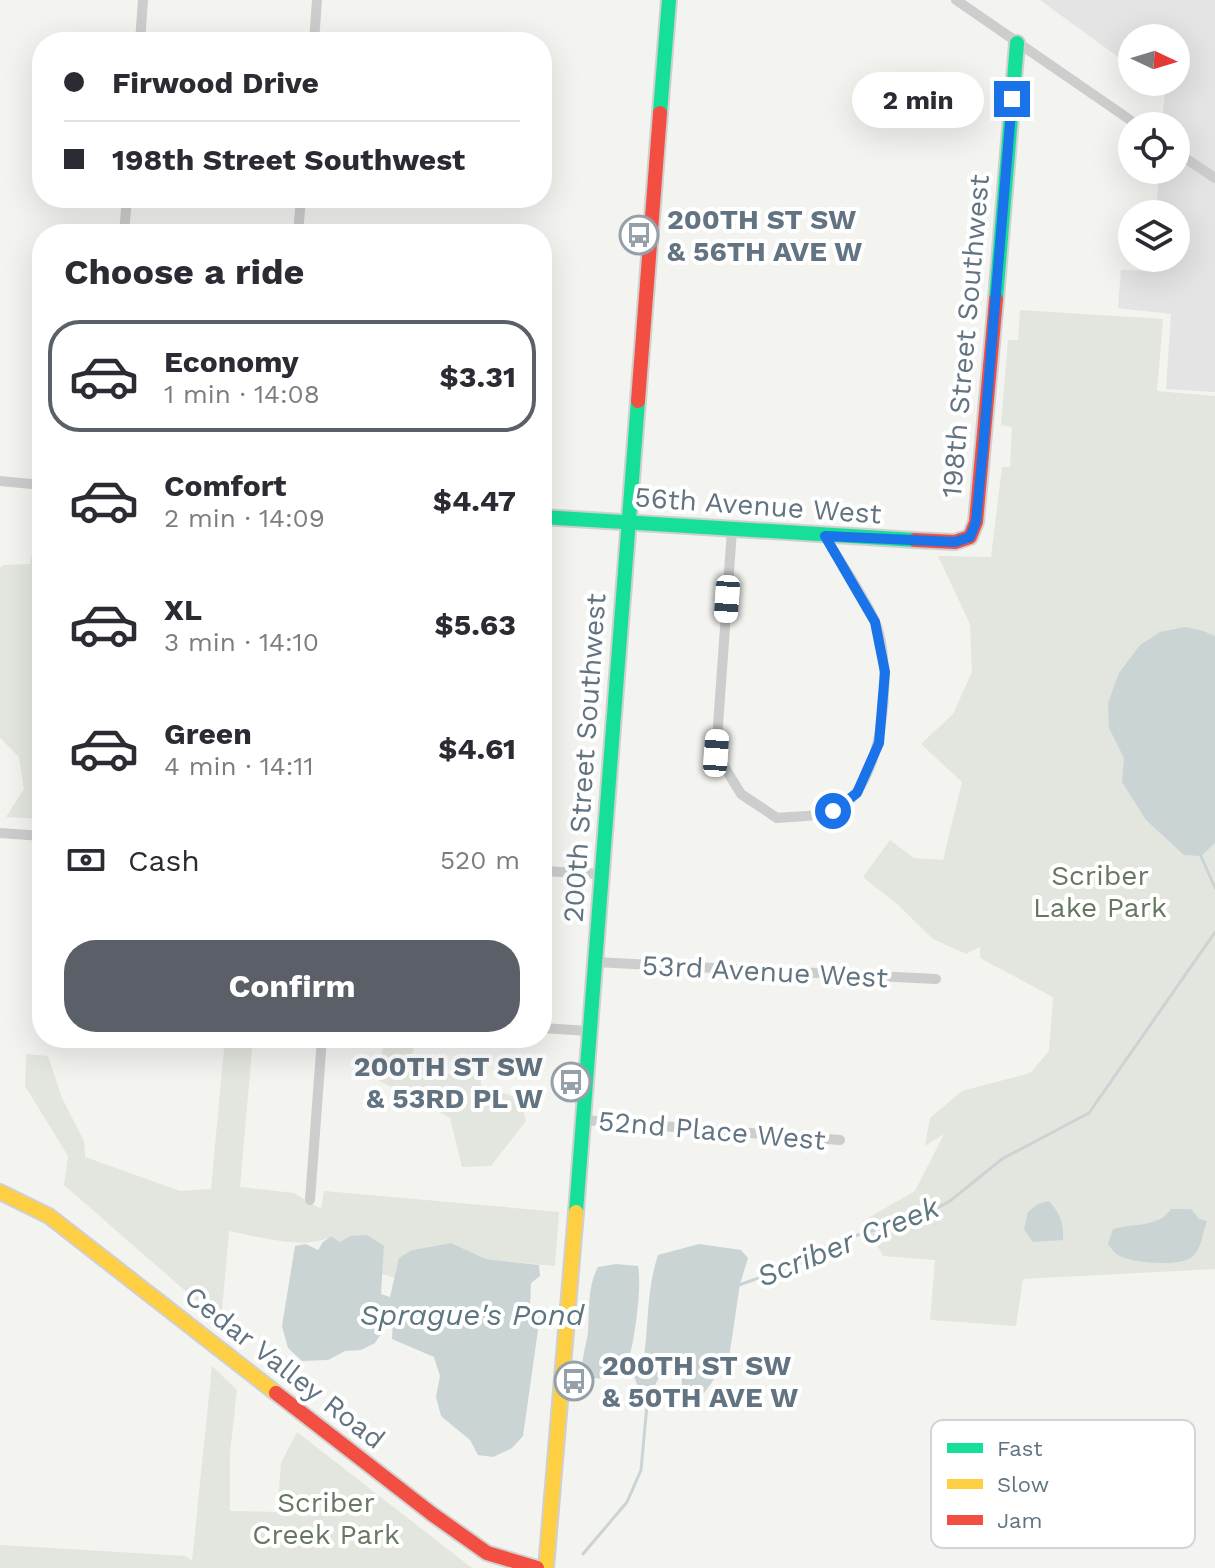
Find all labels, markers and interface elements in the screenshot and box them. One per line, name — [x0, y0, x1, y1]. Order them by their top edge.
north arrow — [1118, 24, 1190, 96]
map controls — [1118, 24, 1190, 272]
text: Firwood Drive — [112, 65, 319, 100]
callout: 2 min — [852, 71, 984, 127]
route end — [994, 81, 1030, 117]
text: 2 min — [882, 85, 954, 115]
button: locate — [1118, 112, 1190, 184]
text: 198th Street Southwest — [112, 142, 465, 177]
street label: 198th Street Southwest — [935, 173, 996, 499]
button: layers — [1118, 200, 1190, 272]
place label: 200TH ST SW & 56TH AVE W — [667, 203, 862, 268]
bus stop icon: 200TH ST SW & 56TH AVE W — [618, 214, 660, 256]
text: Choose a ride — [64, 251, 304, 293]
icon: car — [68, 340, 140, 412]
text: Economy — [164, 344, 299, 379]
text: $3.31 — [440, 359, 516, 394]
text: 1 min · 14:08 — [164, 379, 320, 409]
icon: car — [68, 464, 140, 536]
text: Comfort — [164, 468, 286, 503]
street label: 56th Avenue West — [633, 480, 883, 531]
text: $4.47 — [433, 483, 516, 518]
text: 2 min · 14:09 — [164, 503, 325, 533]
car — [713, 574, 741, 624]
icon: car — [68, 588, 140, 660]
text: XL — [164, 592, 202, 627]
street label: 200th Street Southwest — [557, 592, 612, 924]
text: $5.63 — [434, 607, 516, 642]
text: 3 min · 14:10 — [164, 627, 319, 657]
icon: car — [68, 712, 140, 784]
text: Green — [164, 716, 252, 751]
car — [702, 728, 730, 778]
text: $4.61 — [438, 731, 516, 766]
text: 4 min · 14:11 — [164, 751, 314, 781]
route start — [815, 793, 851, 829]
icon: cash — [64, 838, 108, 882]
text: Cash — [128, 843, 200, 878]
text: 520 m — [440, 845, 520, 875]
park label: Scriber Lake Park — [1033, 859, 1167, 924]
button: Confirm — [64, 940, 520, 1032]
street label: 53rd Avenue West — [641, 949, 889, 994]
place label: 200TH ST SW & 53RD PL W — [354, 1050, 543, 1115]
bus stop icon: 200TH ST SW & 53RD PL W — [550, 1061, 592, 1103]
street label: 52nd Place West — [597, 1104, 827, 1157]
water label: Scriber Creek — [752, 1188, 945, 1294]
street label: Cedar Valley Road — [178, 1279, 391, 1456]
water label: Sprague's Pond — [360, 1297, 586, 1332]
place label: 200TH ST SW & 50TH AVE W — [602, 1349, 798, 1414]
bus stop icon: 200TH ST SW & 50TH AVE W — [553, 1360, 595, 1402]
legend — [931, 1420, 1195, 1548]
text: Fast — [997, 1436, 1043, 1461]
text: Slow — [997, 1472, 1049, 1497]
park label: Scriber Creek Park — [252, 1486, 400, 1551]
text: Jam — [997, 1508, 1042, 1533]

